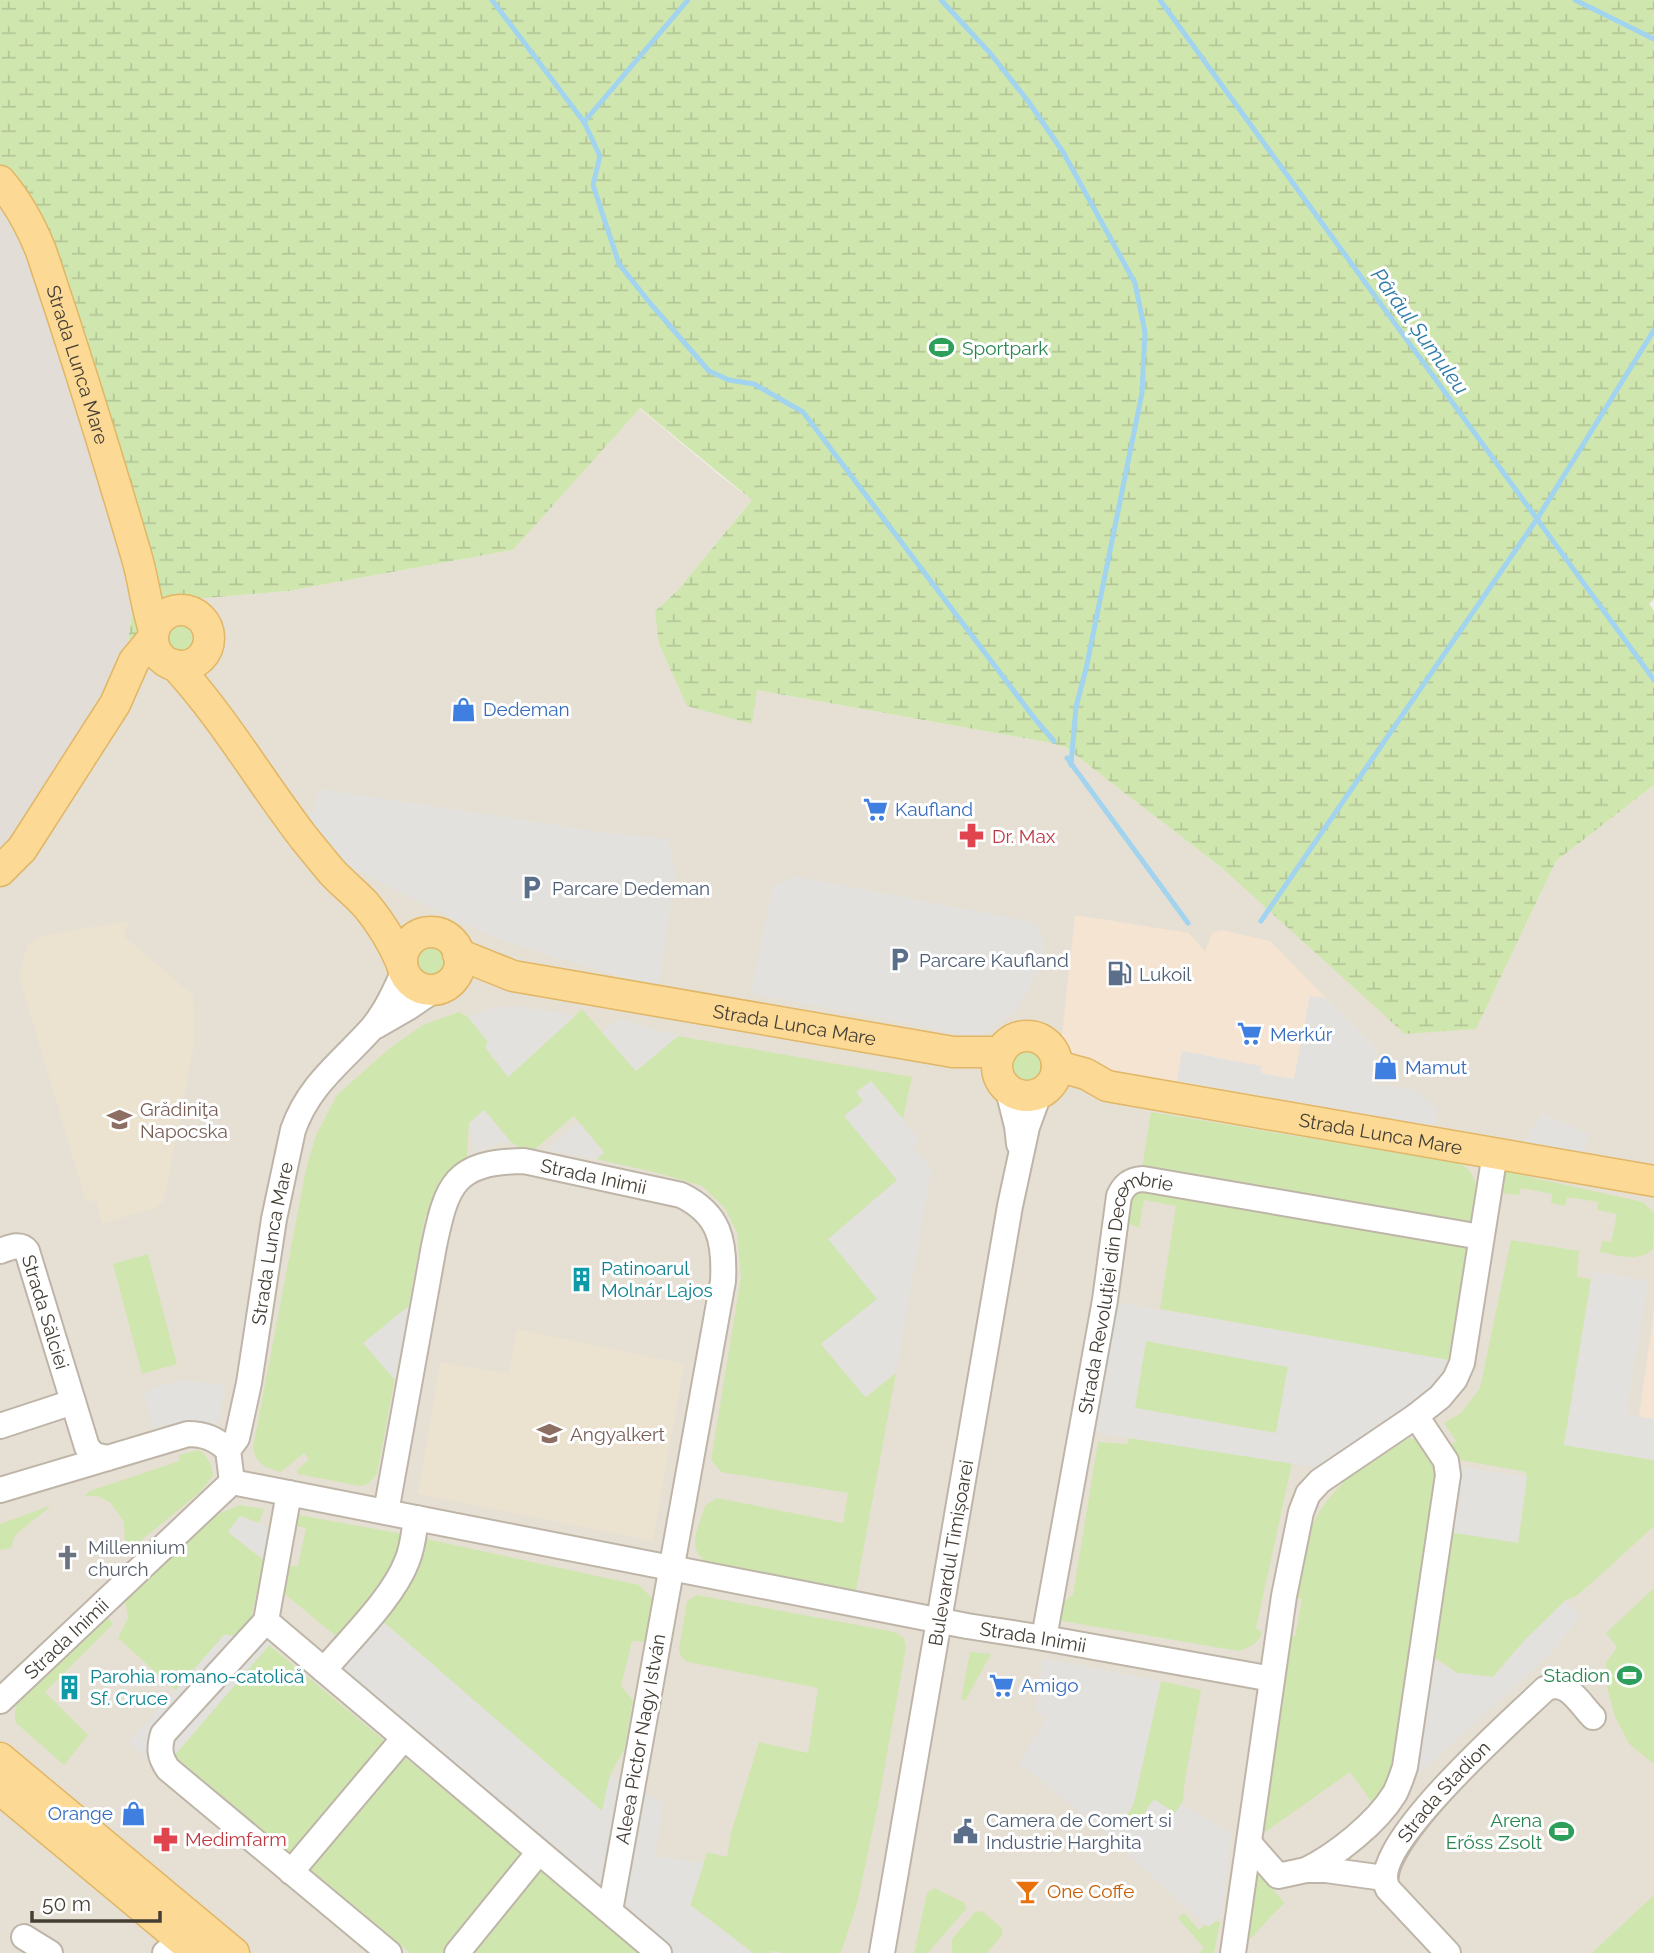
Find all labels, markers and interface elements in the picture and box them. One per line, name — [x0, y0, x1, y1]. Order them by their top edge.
water label: Pârâul Șumuleu — [1366, 263, 1474, 399]
street label: Strada Lunca Mare — [42, 282, 113, 447]
sports icon: Sportpark — [928, 334, 956, 362]
place label: Sportpark — [962, 337, 1048, 359]
shop icon: Dedeman — [449, 695, 477, 723]
place label: Dedeman — [483, 698, 570, 720]
supermarket icon: Kaufland — [861, 795, 889, 823]
place label: Kaufland — [895, 798, 973, 820]
pharmacy icon: Dr. Max — [958, 822, 986, 850]
place label: Dr. Max — [992, 825, 1056, 847]
parking icon: Parcare Dedeman — [518, 874, 546, 902]
place label: Parcare Dedeman — [552, 877, 710, 899]
parking icon: Parcare Kaufland — [885, 946, 913, 974]
place label: Parcare Kaufland — [919, 949, 1069, 971]
fuel station icon: Lukoil — [1105, 960, 1133, 988]
place label: Lukoil — [1139, 963, 1192, 985]
street label: Strada Lunca Mare — [711, 1000, 878, 1050]
supermarket icon: Merkúr — [1236, 1020, 1264, 1048]
place label: Merkúr — [1270, 1023, 1333, 1045]
shop icon: Mamut — [1371, 1053, 1399, 1081]
place label: Mamut — [1405, 1056, 1468, 1078]
place label: Grădiniţa Napocska — [140, 1098, 228, 1142]
school or university icon: Grădiniţa Napocska — [106, 1106, 134, 1134]
street label: Strada Lunca Mare — [1297, 1109, 1464, 1159]
street label: Strada Inimii — [539, 1154, 649, 1198]
street label: Strada Lunca Mare — [247, 1160, 297, 1327]
street label: Strada Revoluției din Decembrie — [1074, 1168, 1175, 1416]
street label: Strada Sălciei — [18, 1252, 74, 1372]
place label: Patinoarul Molnár Lajos — [601, 1257, 713, 1301]
building icon: Patinoarul Molnár Lajos — [567, 1265, 595, 1293]
school or university icon: Angyalkert — [536, 1420, 564, 1448]
place label: Angyalkert — [570, 1423, 666, 1445]
street label: Bulevardul Timișoarei — [924, 1458, 977, 1648]
place label: Millennium church — [88, 1536, 185, 1580]
church icon: Millennium church — [54, 1544, 82, 1572]
street label: Strada Inimii — [20, 1594, 113, 1683]
street label: Strada Inimii — [978, 1617, 1088, 1656]
street label: Aleea Pictor Nagy István — [611, 1632, 669, 1846]
sports icon: Stadion — [1616, 1661, 1644, 1689]
place label: Stadion — [1544, 1664, 1610, 1686]
place label: Parohia romano-catolică Sf. Cruce — [90, 1665, 304, 1709]
supermarket icon: Amigo — [987, 1671, 1015, 1699]
building icon: Parohia romano-catolică Sf. Cruce — [56, 1673, 84, 1701]
place label: Amigo — [1021, 1674, 1079, 1696]
street label: Strada Stadion — [1393, 1736, 1494, 1846]
shop icon: Orange — [119, 1799, 147, 1827]
place label: Orange — [48, 1802, 113, 1824]
place label: Camera de Comert si Industrie Harghita — [986, 1809, 1172, 1853]
place label: Arena Erőss Zsolt — [1446, 1809, 1543, 1853]
public building icon: Camera de Comert si Industrie Harghita — [952, 1817, 980, 1845]
sports icon: Arena Erőss Zsolt — [1548, 1817, 1576, 1845]
pharmacy icon: Medimfarm — [151, 1825, 179, 1853]
place label: Medimfarm — [185, 1828, 287, 1850]
bar icon: One Coffe — [1013, 1877, 1041, 1905]
scale bar — [32, 1880, 159, 1924]
place label: One Coffe — [1047, 1880, 1134, 1902]
text: 50 m — [42, 1891, 91, 1916]

